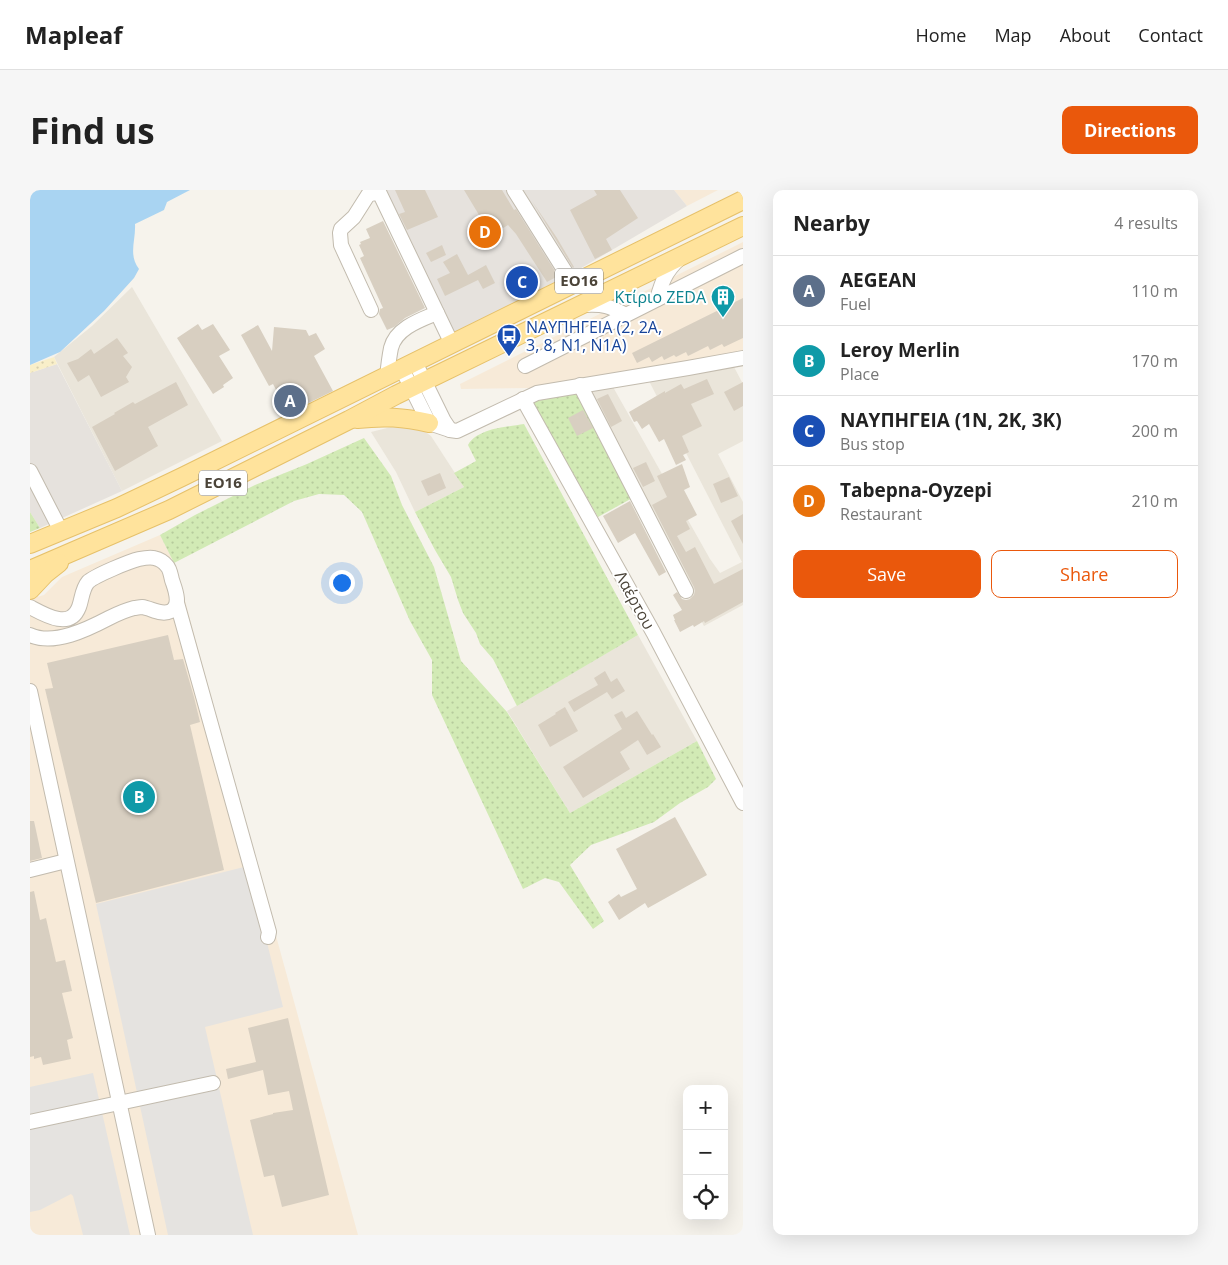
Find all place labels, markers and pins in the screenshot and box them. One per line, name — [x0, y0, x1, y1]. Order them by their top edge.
pin: D — [469, 213, 501, 251]
pin: C — [506, 263, 538, 301]
building icon: Κτίριο ZEDA — [710, 284, 736, 318]
place label: Κτίριο ZEDA — [615, 286, 707, 308]
place label: ΝΑΥΠΗΓΕΙΑ (2, 2Α, 3, 8, Ν1, Ν1Α) — [526, 316, 662, 356]
bus stop icon: ΝΑΥΠΗΓΕΙΑ (2, 2Α, 3, 8, Ν1, Ν1Α) — [496, 323, 522, 357]
pin: A — [274, 382, 306, 420]
pin: B — [123, 778, 155, 816]

